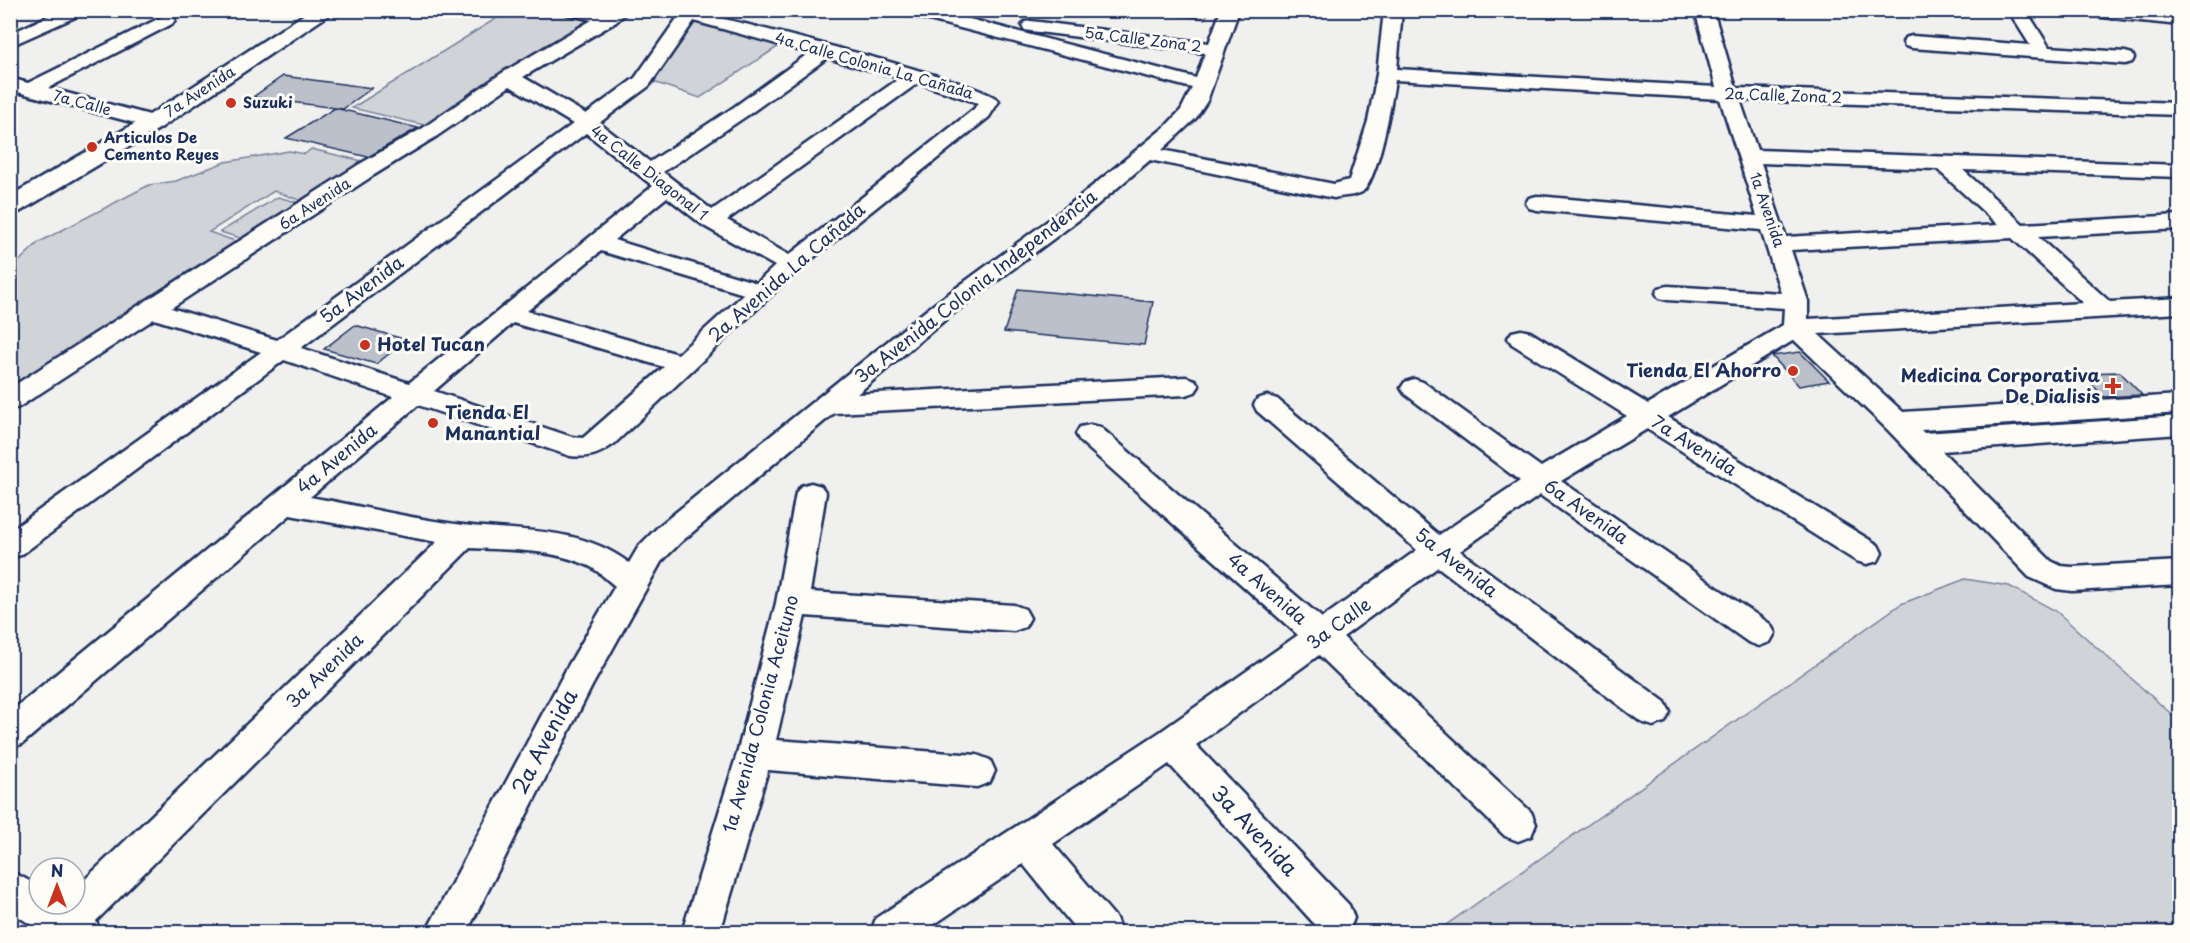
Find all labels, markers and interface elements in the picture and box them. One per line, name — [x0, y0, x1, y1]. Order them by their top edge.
street label: 5a Calle Zona 2 — [1083, 20, 1203, 57]
street label: 4a Calle Colonia La Cañada — [773, 25, 976, 104]
street label: 7a Avenida — [159, 59, 240, 122]
street label: 2a Calle Zona 2 — [1724, 81, 1842, 108]
street label: 7a Calle — [51, 83, 114, 120]
place label: Suzuki — [243, 90, 293, 113]
marker: Suzuki — [224, 96, 238, 110]
street label: 4a Calle Diagonal 1 — [586, 118, 714, 225]
place label: Articulos De Cemento Reyes — [103, 125, 219, 165]
marker: Articulos De Cemento Reyes — [85, 140, 99, 154]
street label: 1a Avenida — [1745, 169, 1792, 251]
street label: 6a Avenida — [274, 171, 355, 235]
street label: 3a Avenida Colonia Independencia — [848, 182, 1102, 389]
street label: 2a Avenida La Cañada — [701, 196, 871, 348]
street label: 5a Avenida — [314, 248, 409, 329]
place label: Hotel Tucan — [377, 330, 485, 357]
marker: Hotel Tucan — [358, 338, 372, 352]
place label: Tienda El Ahorro — [1626, 356, 1781, 383]
place label: Medicina Corporativa De Dialisis — [1901, 361, 2100, 409]
marker: Tienda El Ahorro — [1786, 364, 1800, 378]
marker: Medicina Corporativa De Dialisis — [2104, 377, 2122, 395]
place label: Tienda El Manantial — [445, 398, 540, 446]
street label: 7a Avenida — [1647, 408, 1743, 482]
street label: 4a Avenida — [290, 416, 383, 500]
marker: Tienda El Manantial — [426, 416, 440, 430]
street label: 6a Avenida — [1539, 472, 1635, 550]
street label: 5a Avenida — [1410, 521, 1505, 603]
street label: 4a Avenida — [1222, 546, 1314, 631]
street label: 3a Calle — [1300, 590, 1376, 655]
street label: 1a Avenida Colonia Aceituno — [715, 592, 804, 836]
street label: 3a Avenida — [279, 626, 369, 714]
street label: 2a Avenida — [502, 682, 585, 799]
street label: 3a Avenida — [1205, 777, 1307, 883]
north arrow — [27, 856, 87, 916]
text: N — [51, 858, 63, 882]

